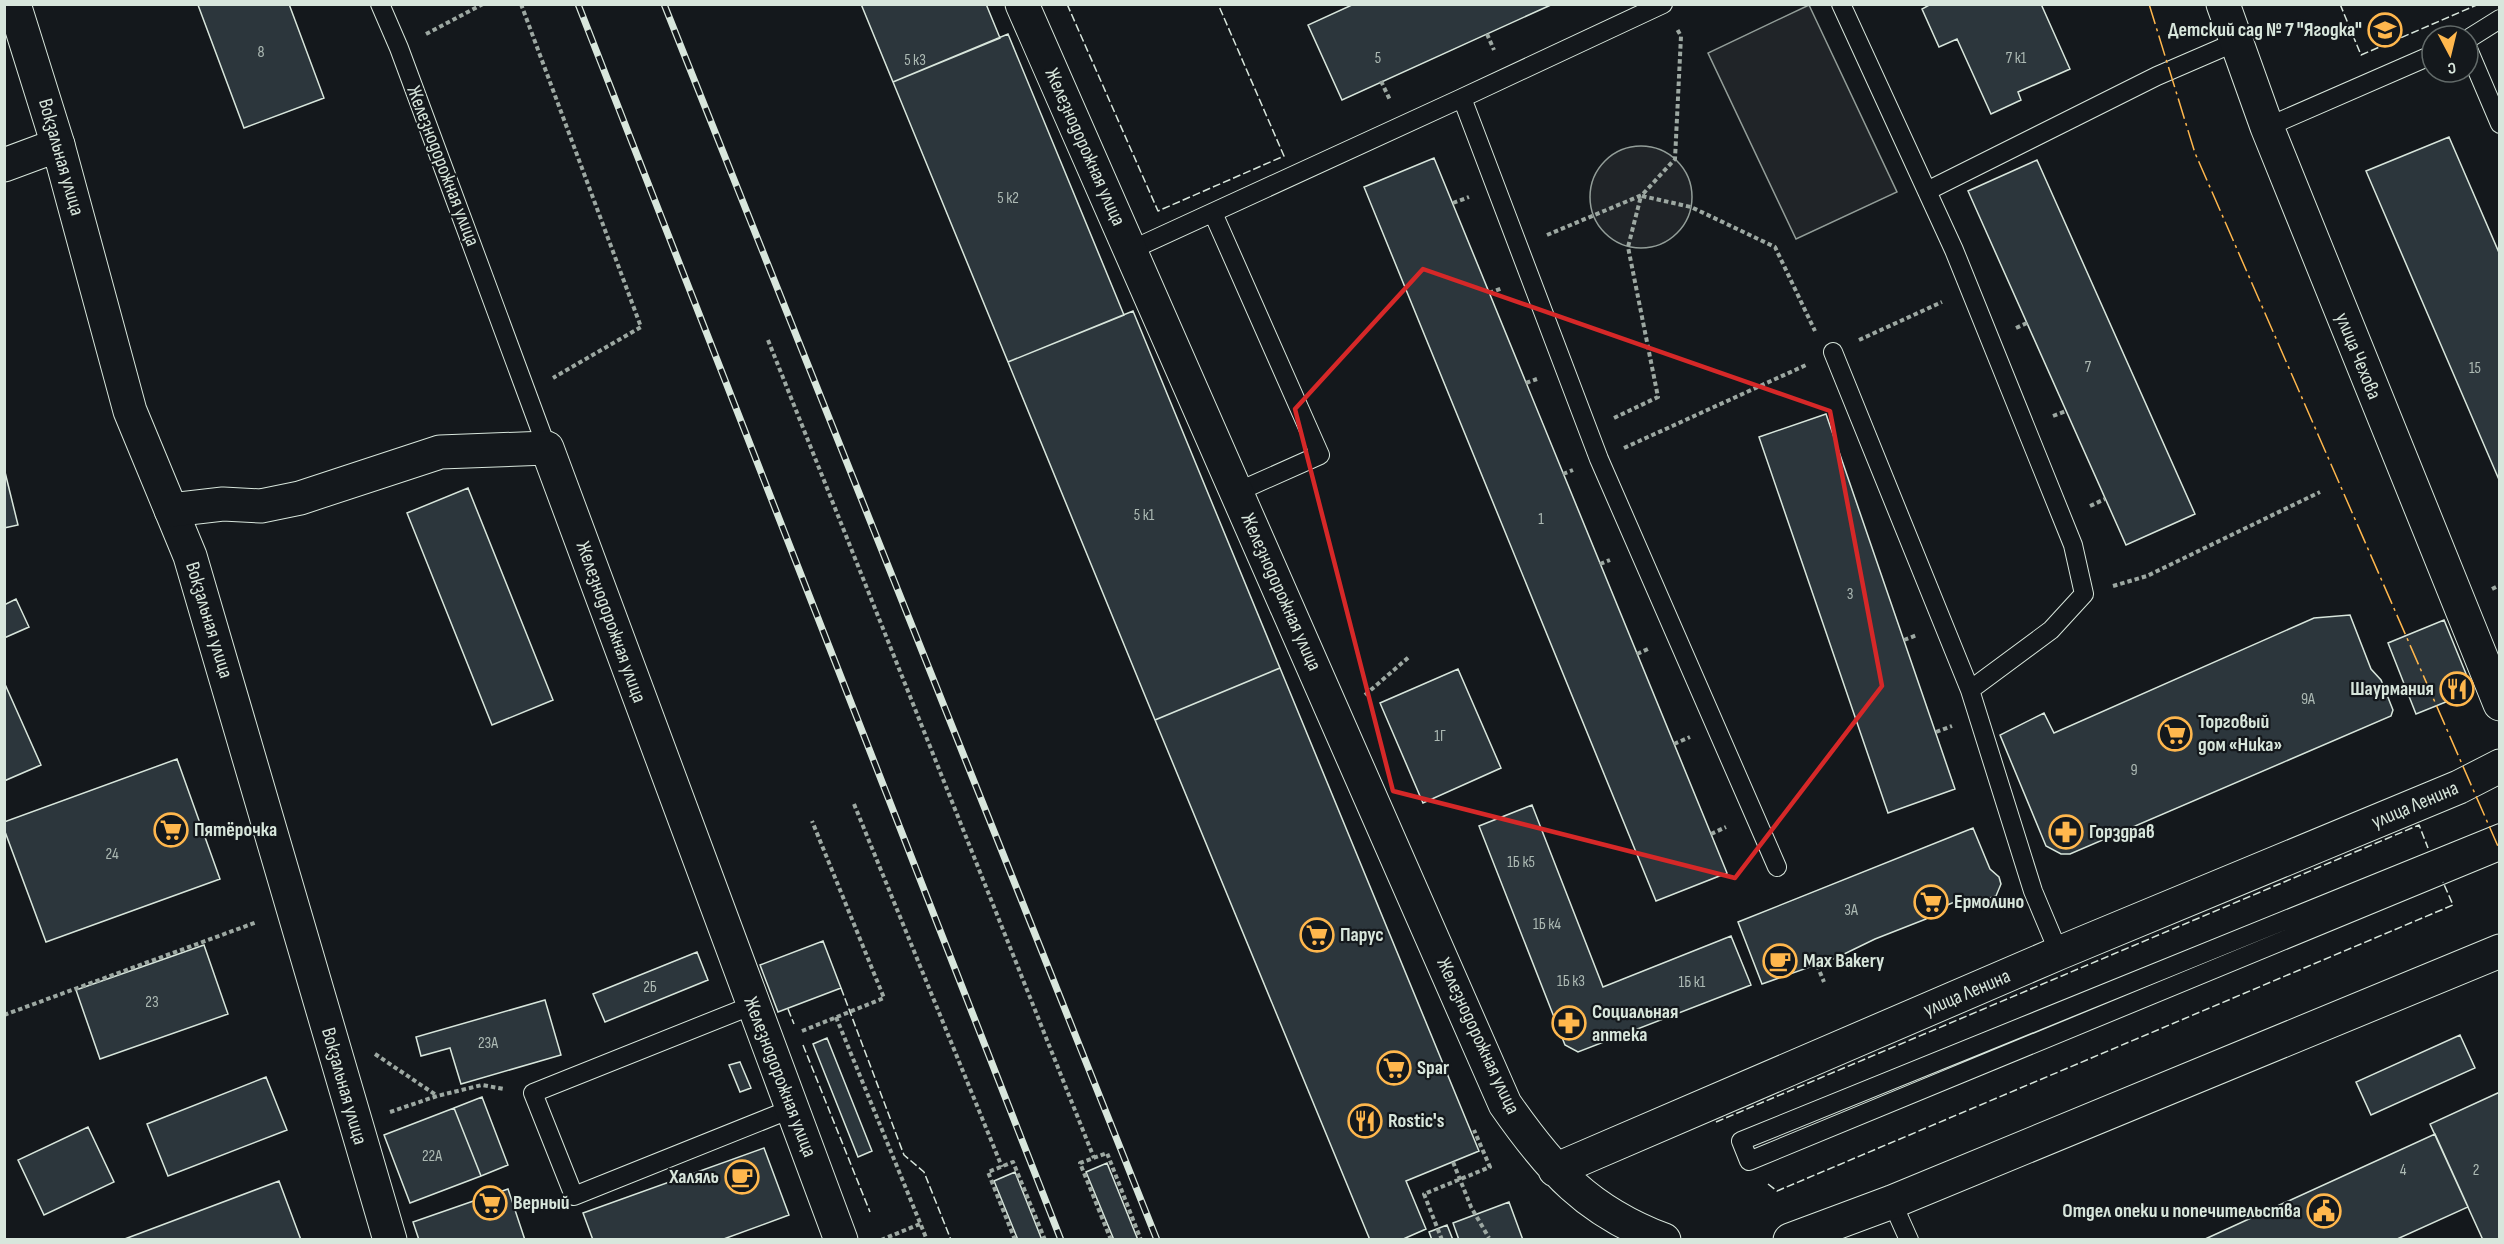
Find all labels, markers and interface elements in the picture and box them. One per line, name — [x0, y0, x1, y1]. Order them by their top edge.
school or university icon: Детский сад № 7 "Ягодка" — [2367, 12, 2403, 48]
place label: Детский сад № 7 "Ягодка" — [2168, 18, 2362, 42]
north arrow — [2420, 24, 2480, 84]
house number: 8 — [257, 43, 265, 62]
house number: 5 — [1375, 49, 1381, 68]
house number: 7 к1 — [2006, 49, 2027, 68]
house number: 5 к3 — [904, 51, 926, 70]
text: С — [2446, 57, 2457, 77]
street label: Железнодорожная улица — [1039, 65, 1131, 229]
street label: Железнодорожная улица — [401, 82, 485, 250]
street label: Вокзальная улица — [33, 96, 89, 218]
house number: 5 к2 — [997, 189, 1019, 208]
street label: улица Чехова — [2330, 309, 2386, 403]
house number: 7 — [2085, 358, 2092, 377]
house number: 15 — [2469, 359, 2481, 378]
house number: 5 к1 — [1134, 506, 1155, 525]
street label: Железнодорожная улица — [1235, 510, 1327, 674]
house number: 1 — [1538, 510, 1544, 529]
street label: Железнодорожная улица — [571, 538, 651, 706]
street label: Вокзальная улица — [180, 559, 238, 681]
house number: 3 — [1847, 585, 1853, 604]
restaurant icon: Шаурмания — [2439, 671, 2475, 707]
place label: Шаурмания — [2350, 677, 2434, 701]
house number: 9А — [2301, 690, 2315, 709]
place label: Торговый дом «Ника» — [2198, 710, 2282, 757]
supermarket icon: Торговый дом «Ника» — [2157, 716, 2193, 752]
house number: 1Г — [1434, 727, 1446, 746]
house number: 9 — [2130, 761, 2138, 780]
street label: улица Ленина — [2368, 776, 2462, 834]
supermarket icon: Пятёрочка — [153, 812, 189, 848]
pharmacy icon: Горздрав — [2048, 814, 2084, 850]
place label: Пятёрочка — [194, 818, 277, 842]
place label: Горздрав — [2089, 820, 2155, 844]
house number: 24 — [105, 845, 119, 864]
house number: 1Б к5 — [1507, 853, 1535, 872]
supermarket icon: Ермолино — [1913, 884, 1949, 920]
place label: Ермолино — [1954, 890, 2024, 914]
house number: 3А — [1844, 901, 1858, 920]
house number: 1Б к4 — [1533, 915, 1561, 934]
supermarket icon: Парус — [1299, 917, 1335, 953]
place label: Парус — [1340, 923, 1384, 947]
cafe icon: Max Bakery — [1762, 943, 1798, 979]
place label: Max Bakery — [1803, 949, 1885, 973]
street label: Железнодорожная улица — [1431, 954, 1525, 1118]
street label: улица Ленина — [1920, 964, 2014, 1022]
house number: 1Б к3 — [1557, 972, 1585, 991]
house number: 1Б к1 — [1679, 973, 1706, 992]
house number: 2Б — [643, 978, 657, 997]
house number: 23 — [145, 993, 159, 1012]
street label: Железнодорожная улица — [738, 993, 822, 1161]
place label: Социальная аптека — [1592, 1000, 1678, 1047]
pharmacy icon: Социальная аптека — [1551, 1005, 1587, 1041]
street label: Вокзальная улица — [316, 1025, 372, 1147]
house number: 23А — [478, 1034, 498, 1053]
supermarket icon: Spar — [1376, 1050, 1412, 1086]
place label: Spar — [1417, 1056, 1449, 1080]
restaurant icon: Rostic's — [1347, 1103, 1383, 1139]
place label: Rostic's — [1388, 1109, 1445, 1133]
house number: 22А — [422, 1147, 442, 1166]
cafe icon: Халяль — [724, 1159, 760, 1195]
house number: 4 — [2400, 1161, 2407, 1180]
house number: 2 — [2473, 1161, 2479, 1180]
place label: Халяль — [668, 1165, 719, 1189]
supermarket icon: Верный — [472, 1185, 508, 1221]
place label: Верный — [513, 1191, 570, 1215]
public building icon: Отдел опеки и попечительства — [2306, 1193, 2342, 1229]
place label: Отдел опеки и попечительства — [2062, 1199, 2301, 1223]

